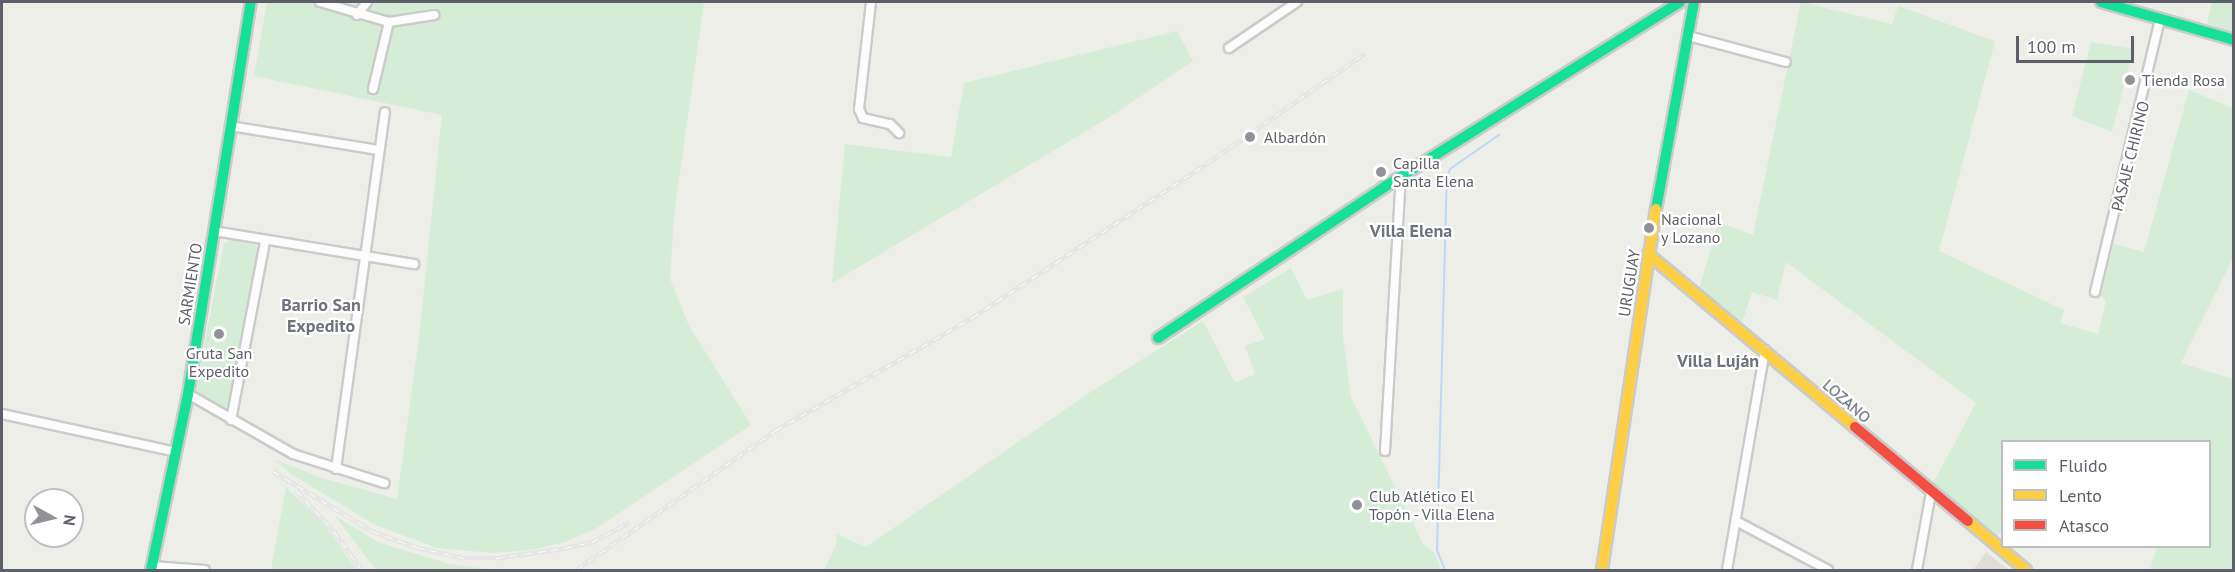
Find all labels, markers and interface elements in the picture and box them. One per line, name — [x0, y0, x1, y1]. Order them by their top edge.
scale bar — [2019, 24, 2138, 62]
text: 100 m — [2027, 35, 2076, 58]
place label: Tienda Rosa — [2142, 70, 2225, 90]
marker: Tienda Rosa — [2123, 73, 2137, 87]
street label: PASAJE CHIRINO — [2107, 99, 2153, 213]
place label: Albardón — [1264, 127, 1326, 147]
marker: Albardón — [1241, 128, 1259, 146]
place label: Capilla Santa Elena — [1393, 153, 1474, 191]
marker: Capilla Santa Elena — [1374, 165, 1388, 179]
place label: Nacional y Lozano — [1661, 209, 1721, 247]
district label: Villa Elena — [1370, 220, 1452, 242]
marker: Nacional y Lozano — [1642, 221, 1656, 235]
street label: SARMIENTO — [174, 241, 206, 327]
street label: URUGUAY — [1614, 248, 1644, 318]
district label: Barrio San Expedito — [281, 295, 361, 338]
marker: Gruta San Expedito — [212, 327, 226, 341]
place label: Gruta San Expedito — [186, 343, 252, 381]
district label: Villa Luján — [1677, 350, 1759, 372]
street label: LOZANO — [1819, 375, 1875, 427]
legend — [2001, 440, 2211, 548]
text: Fluido — [2059, 454, 2107, 477]
text: Lento — [2059, 484, 2102, 507]
place label: Club Atlético El Topón - Villa Elena — [1369, 486, 1498, 524]
north arrow — [24, 488, 84, 548]
marker: Club Atlético El Topón - Villa Elena — [1350, 498, 1364, 512]
text: N — [59, 514, 80, 527]
text: Atasco — [2059, 514, 2109, 537]

